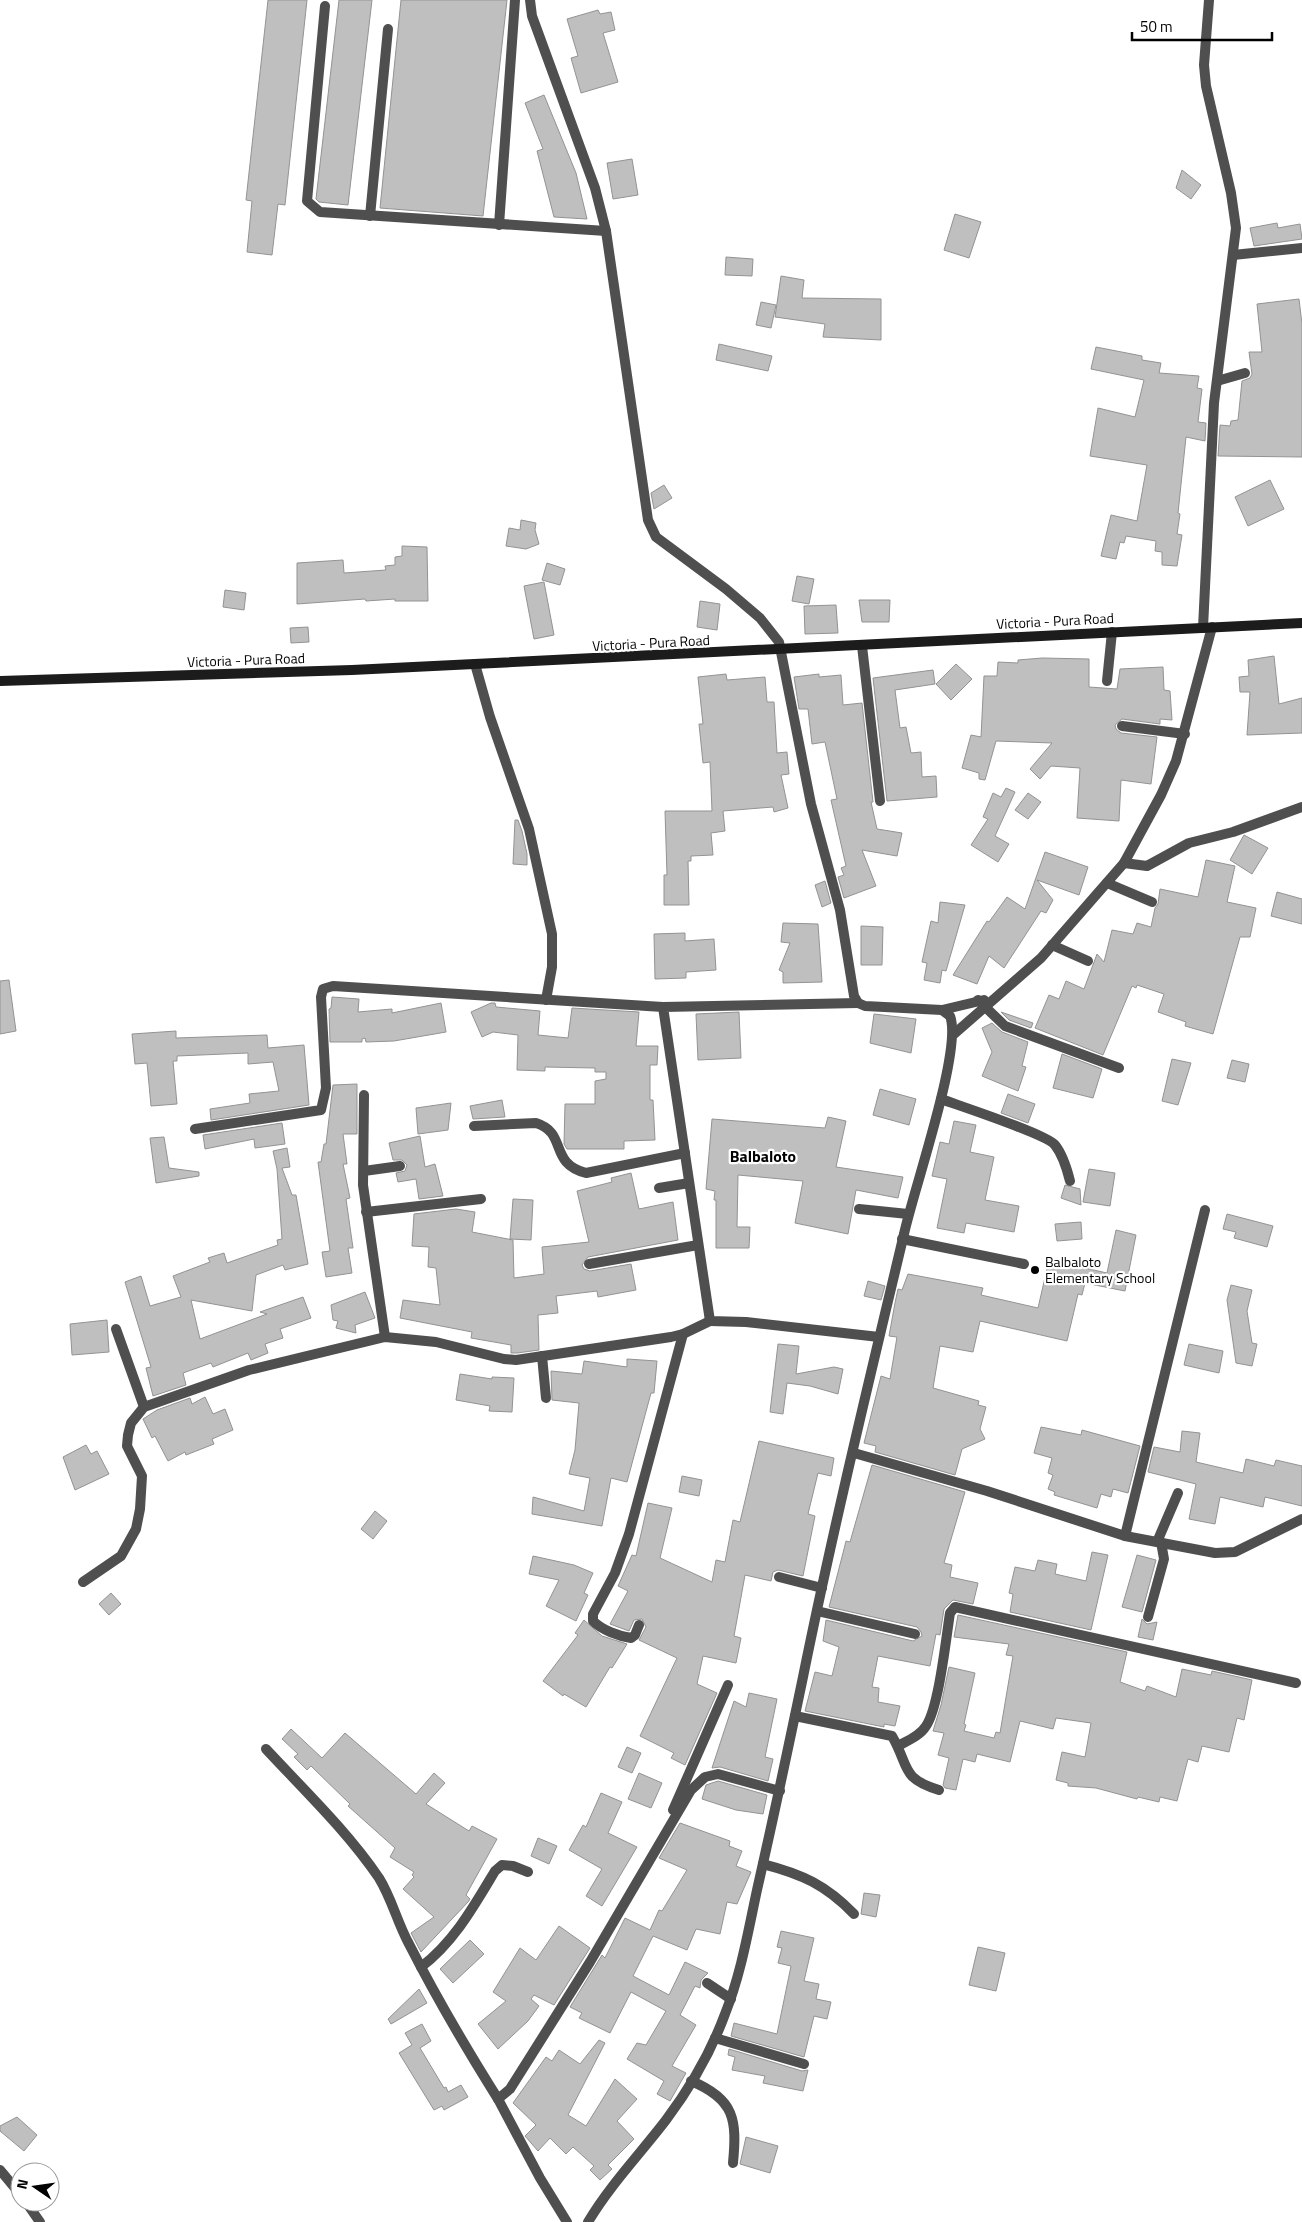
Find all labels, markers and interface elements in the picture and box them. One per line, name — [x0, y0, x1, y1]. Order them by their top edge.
scale bar — [1132, 10, 1272, 42]
text: 50 m — [1140, 15, 1173, 38]
street label: Victoria - Pura Road — [996, 607, 1114, 634]
street label: Victoria - Pura Road — [592, 629, 710, 656]
street label: Victoria - Pura Road — [187, 647, 305, 672]
district label: Balbaloto — [730, 1144, 796, 1168]
place label: Balbaloto Elementary School — [1045, 1251, 1155, 1288]
marker: Balbaloto Elementary School — [1029, 1264, 1041, 1276]
north arrow — [10, 2162, 60, 2212]
text: N — [11, 2177, 33, 2191]

